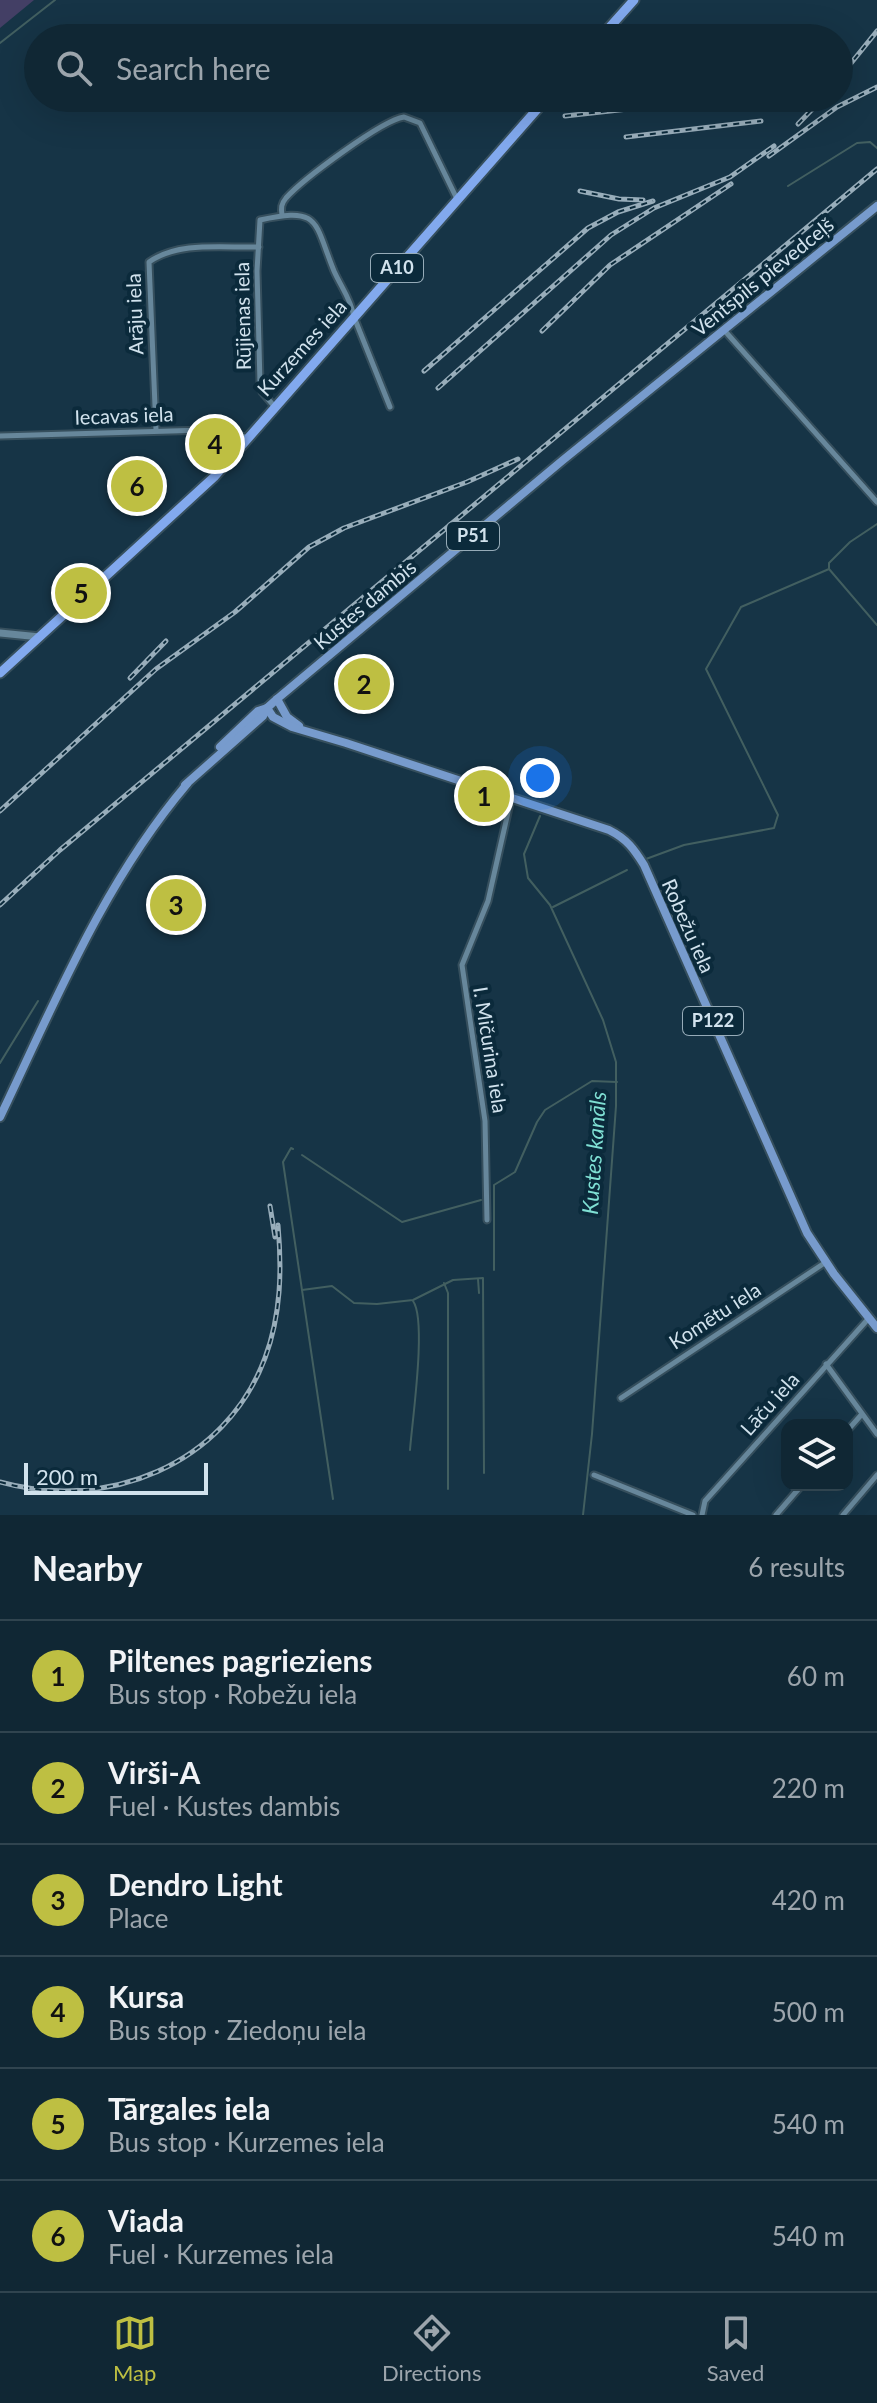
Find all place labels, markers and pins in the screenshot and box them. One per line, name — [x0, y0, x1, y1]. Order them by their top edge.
pin: 4 — [189, 414, 241, 474]
pin: 6 — [111, 456, 163, 516]
pin: 5 — [55, 563, 107, 623]
pin: 2 — [338, 654, 390, 714]
pin: 1 — [458, 766, 510, 826]
pin: 3 — [150, 875, 202, 935]

